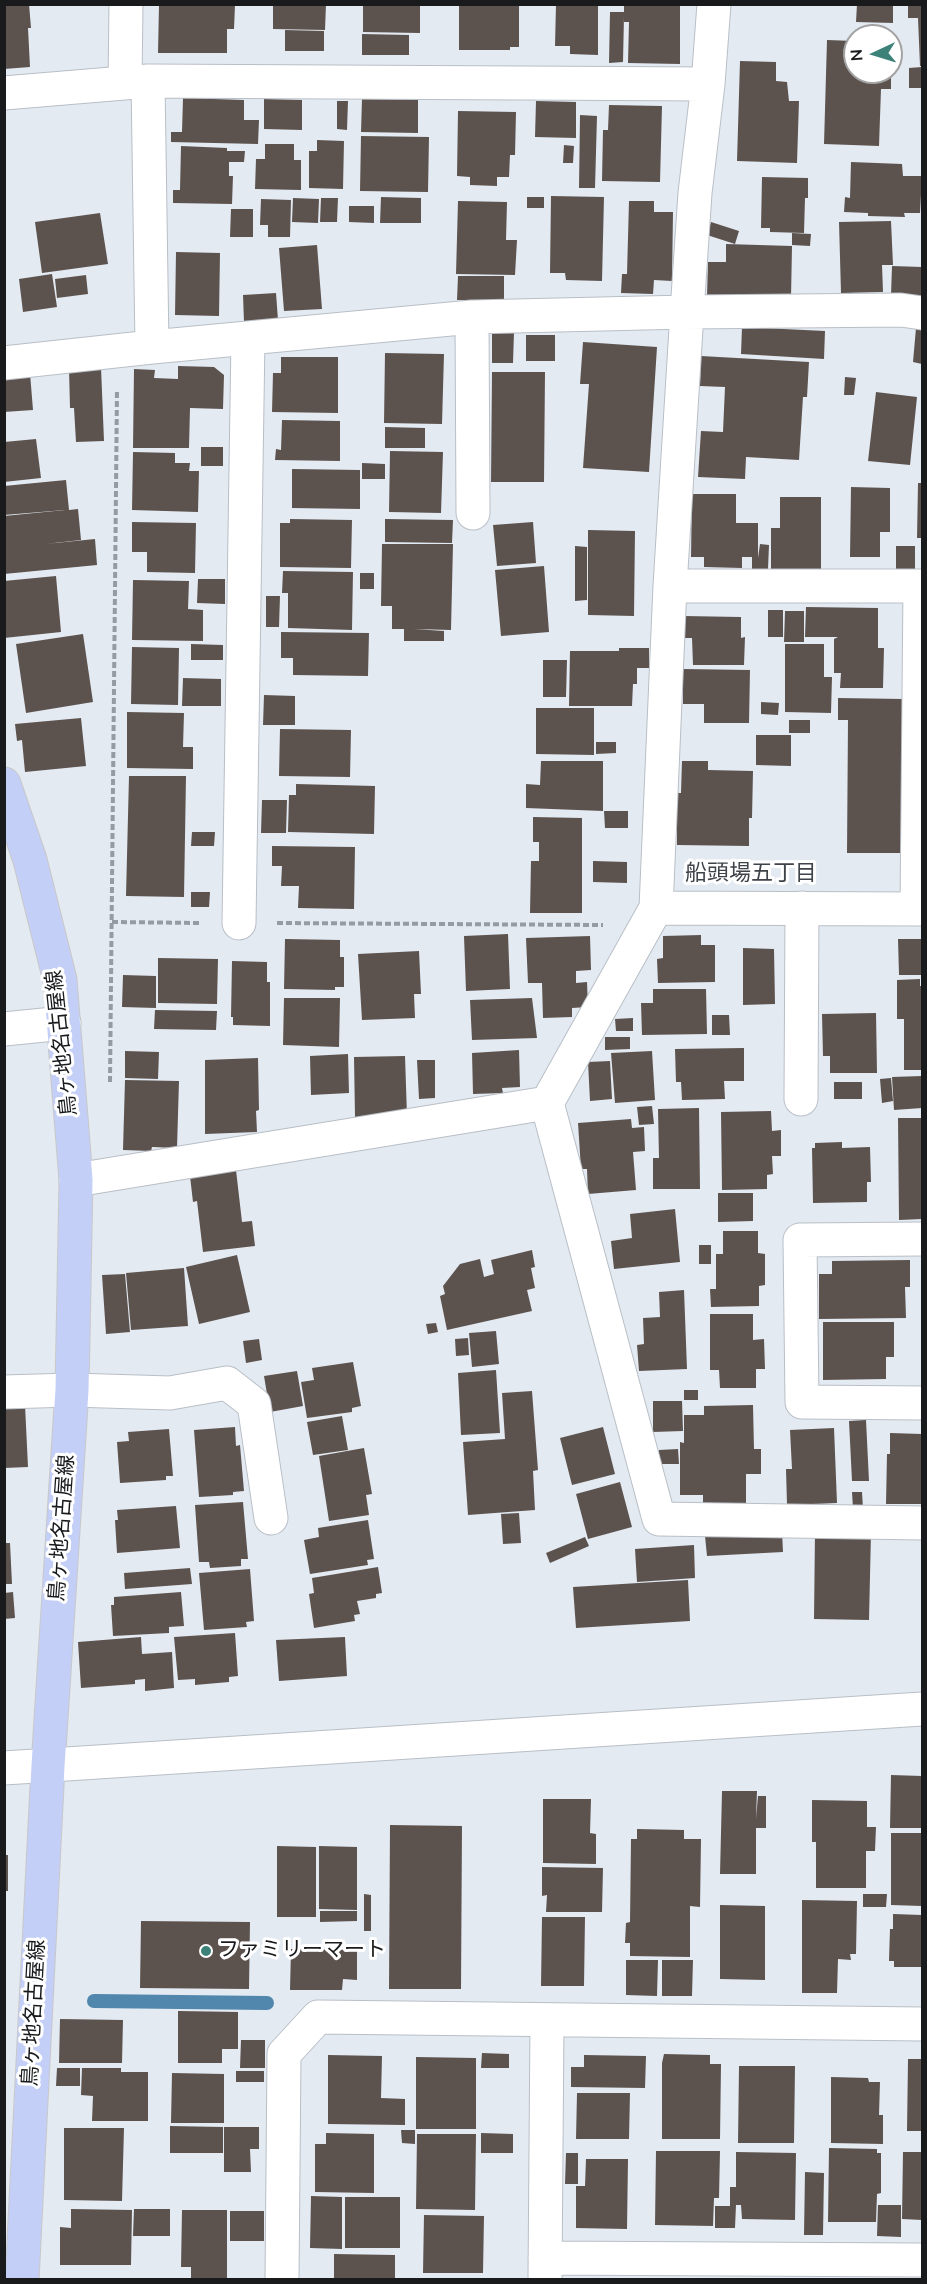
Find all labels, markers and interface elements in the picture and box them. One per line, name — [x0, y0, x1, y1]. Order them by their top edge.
north arrow — [843, 24, 903, 84]
text: N — [846, 48, 868, 62]
district label: 船頭場五丁目 — [685, 862, 817, 888]
street label: 鳥ヶ地名古屋線 — [43, 969, 83, 1117]
street label: 鳥ヶ地名古屋線 — [45, 1454, 81, 1602]
place label: ファミリーマート — [218, 1938, 386, 1964]
street label: 鳥ヶ地名古屋線 — [19, 1939, 51, 2087]
marker: ファミリーマート — [199, 1944, 213, 1958]

